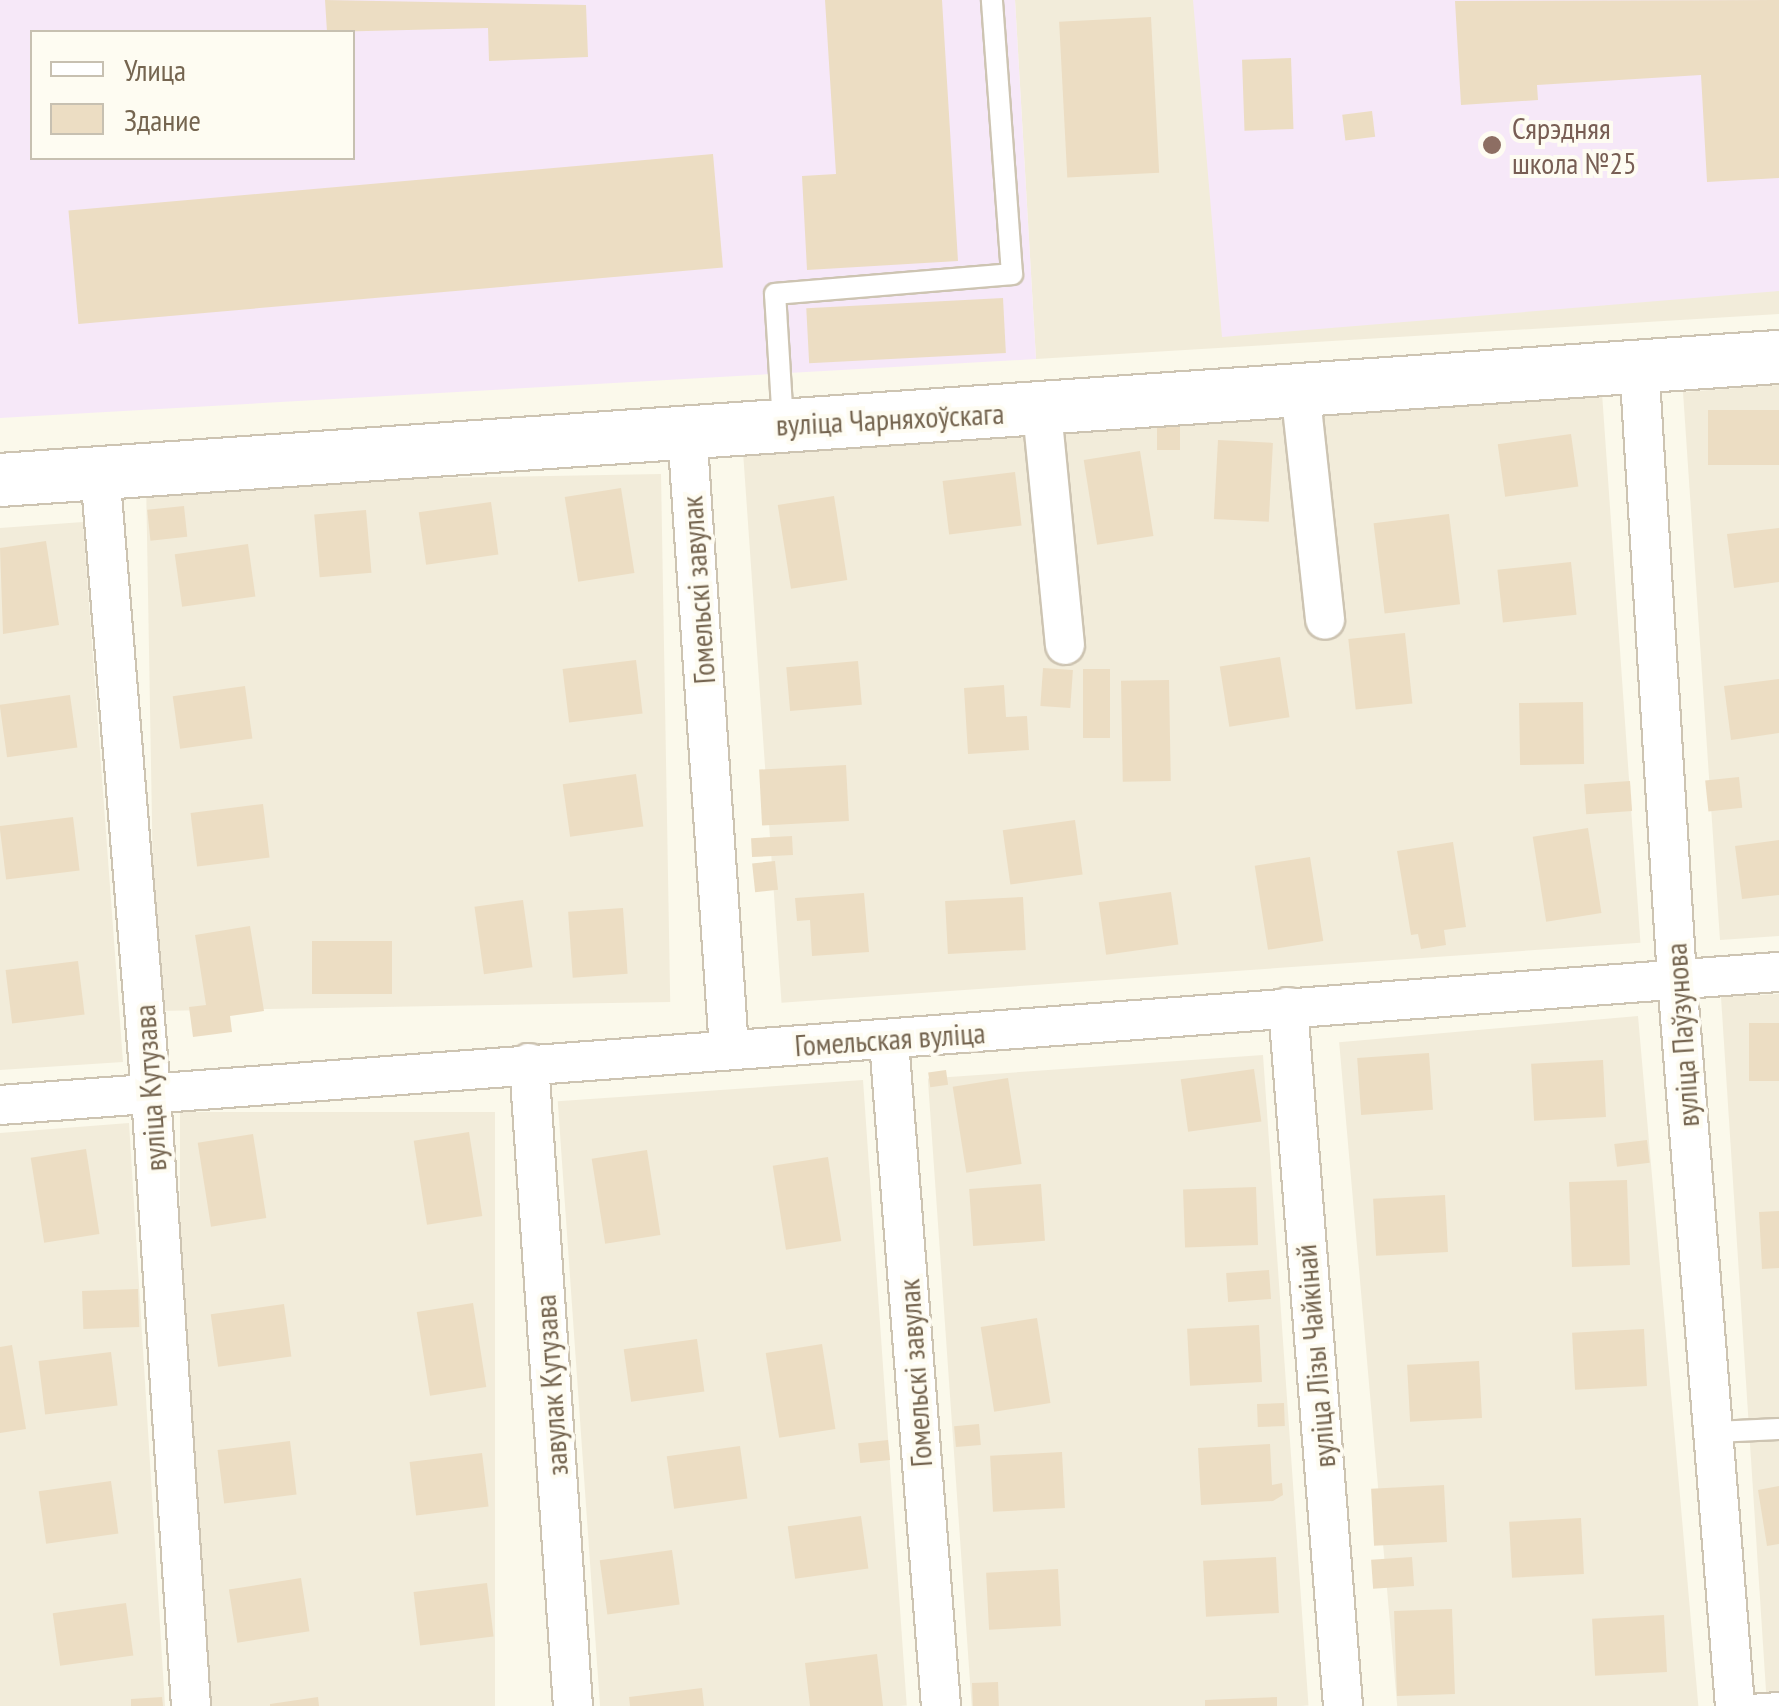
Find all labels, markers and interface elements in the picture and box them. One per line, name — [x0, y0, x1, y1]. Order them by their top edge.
legend — [30, 30, 355, 160]
text: Улица — [124, 50, 186, 89]
text: Здание — [124, 100, 201, 139]
place label: Сярэдняя школа №25 — [1512, 110, 1636, 180]
marker: Сярэдняя школа №25 — [1481, 134, 1503, 156]
street label: вуліца Чарняхоўскага — [775, 395, 1005, 443]
street label: Гомельскі завулак — [673, 495, 723, 685]
street label: вуліца Паўзунова — [1658, 942, 1706, 1128]
street label: вуліца Кутузава — [126, 1004, 174, 1172]
street label: Гомельская вуліца — [793, 1014, 987, 1064]
street label: вуліца Лізы Чайкінай — [1287, 1243, 1343, 1469]
street label: Гомельскі завулак — [890, 1278, 940, 1468]
street label: завулак Кутузава — [527, 1293, 575, 1477]

